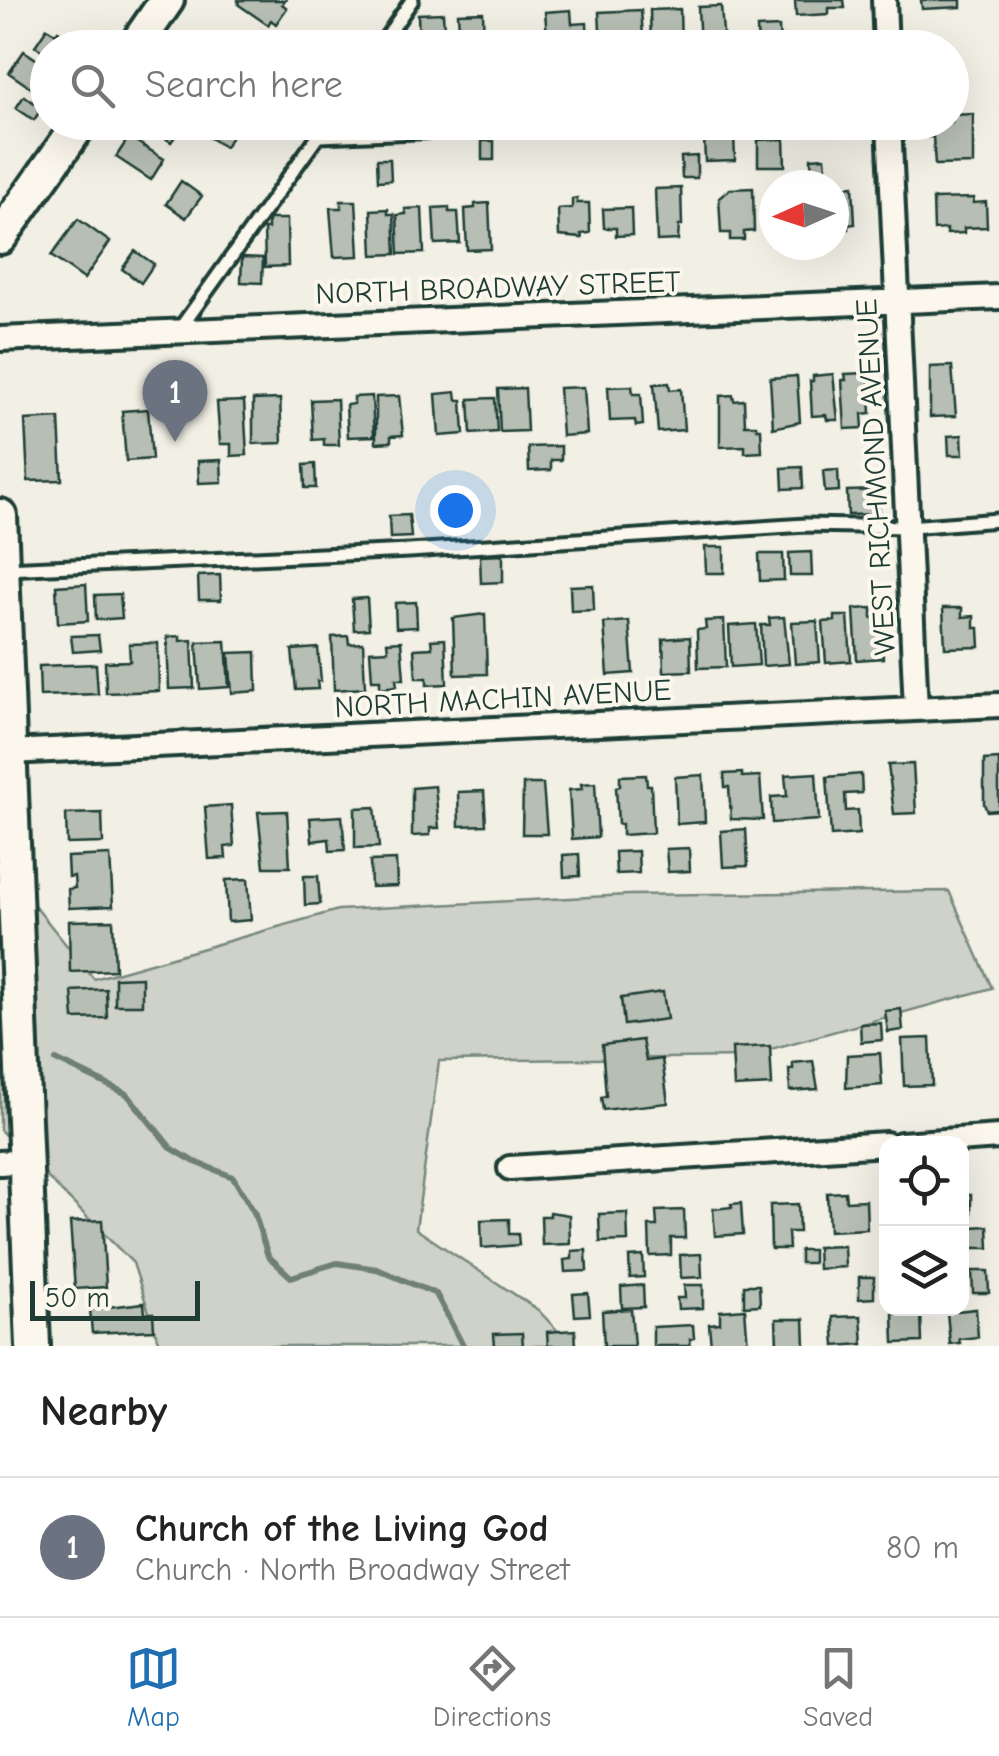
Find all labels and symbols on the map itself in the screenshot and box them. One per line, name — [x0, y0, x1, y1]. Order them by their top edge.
north arrow — [759, 170, 849, 260]
street label: NORTH BROADWAY STREET — [315, 264, 682, 312]
street label: WEST RICHMOND AVENUE — [849, 298, 903, 656]
pin: 1 — [142, 360, 208, 442]
your location — [430, 485, 481, 536]
street label: NORTH MACHIN AVENUE — [334, 673, 672, 725]
scale bar — [30, 1276, 200, 1320]

